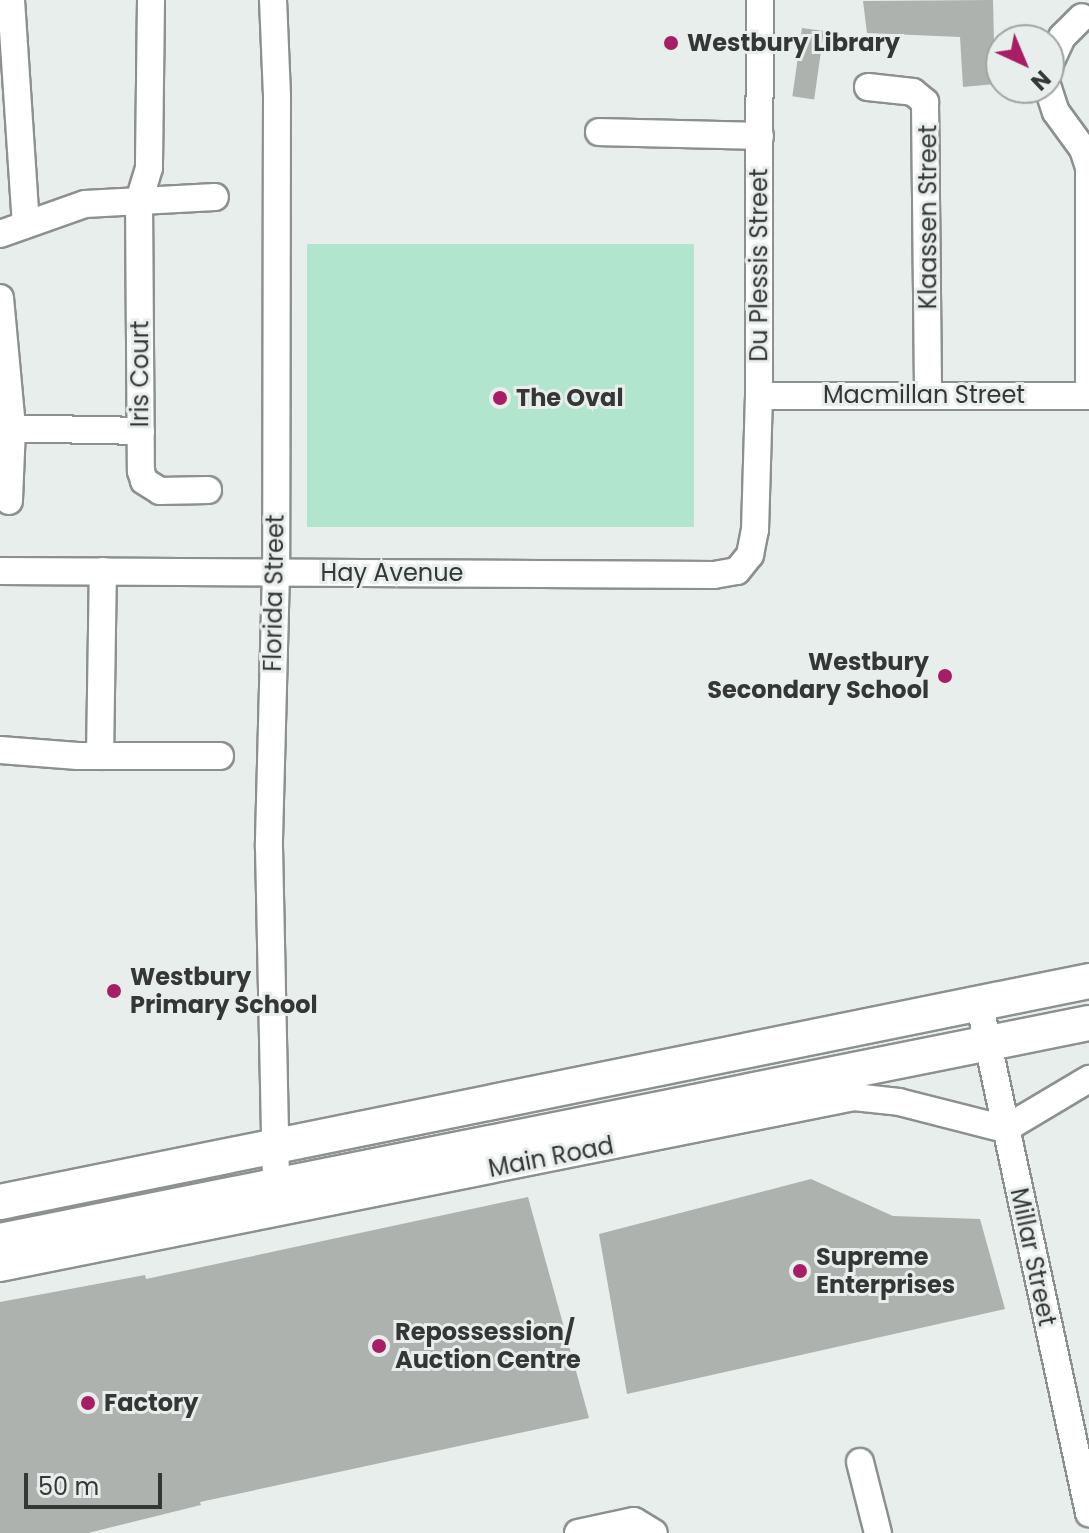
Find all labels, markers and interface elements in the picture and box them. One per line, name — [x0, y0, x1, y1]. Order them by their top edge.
north arrow — [985, 24, 1065, 104]
place label: Westbury Library — [687, 29, 900, 57]
marker: Westbury Library — [662, 34, 680, 52]
text: N — [1024, 63, 1057, 97]
street label: Klaassen Street — [914, 125, 942, 309]
street label: Du Plessis Street — [745, 168, 773, 362]
street label: Iris Court — [126, 321, 154, 427]
street label: Macmillan Street — [823, 381, 1025, 409]
place label: The Oval — [516, 384, 623, 412]
marker: The Oval — [491, 389, 509, 407]
street label: Florida Street — [258, 514, 290, 672]
street label: Hay Avenue — [321, 559, 463, 587]
place label: Westbury Secondary School — [707, 648, 929, 704]
marker: Westbury Secondary School — [936, 667, 954, 685]
place label: Westbury Primary School — [130, 963, 318, 1019]
marker: Westbury Primary School — [105, 982, 123, 1000]
street label: Main Road — [486, 1131, 616, 1183]
street label: Millar Street — [1004, 1185, 1062, 1329]
place label: Supreme Enterprises — [816, 1243, 955, 1299]
marker: Supreme Enterprises — [791, 1262, 809, 1280]
place label: Repossession/ Auction Centre — [395, 1318, 581, 1374]
marker: Repossession/ Auction Centre — [370, 1337, 388, 1355]
place label: Factory — [104, 1389, 198, 1417]
marker: Factory — [79, 1394, 97, 1412]
scale bar — [28, 1457, 166, 1507]
text: 50 m — [38, 1470, 99, 1503]

